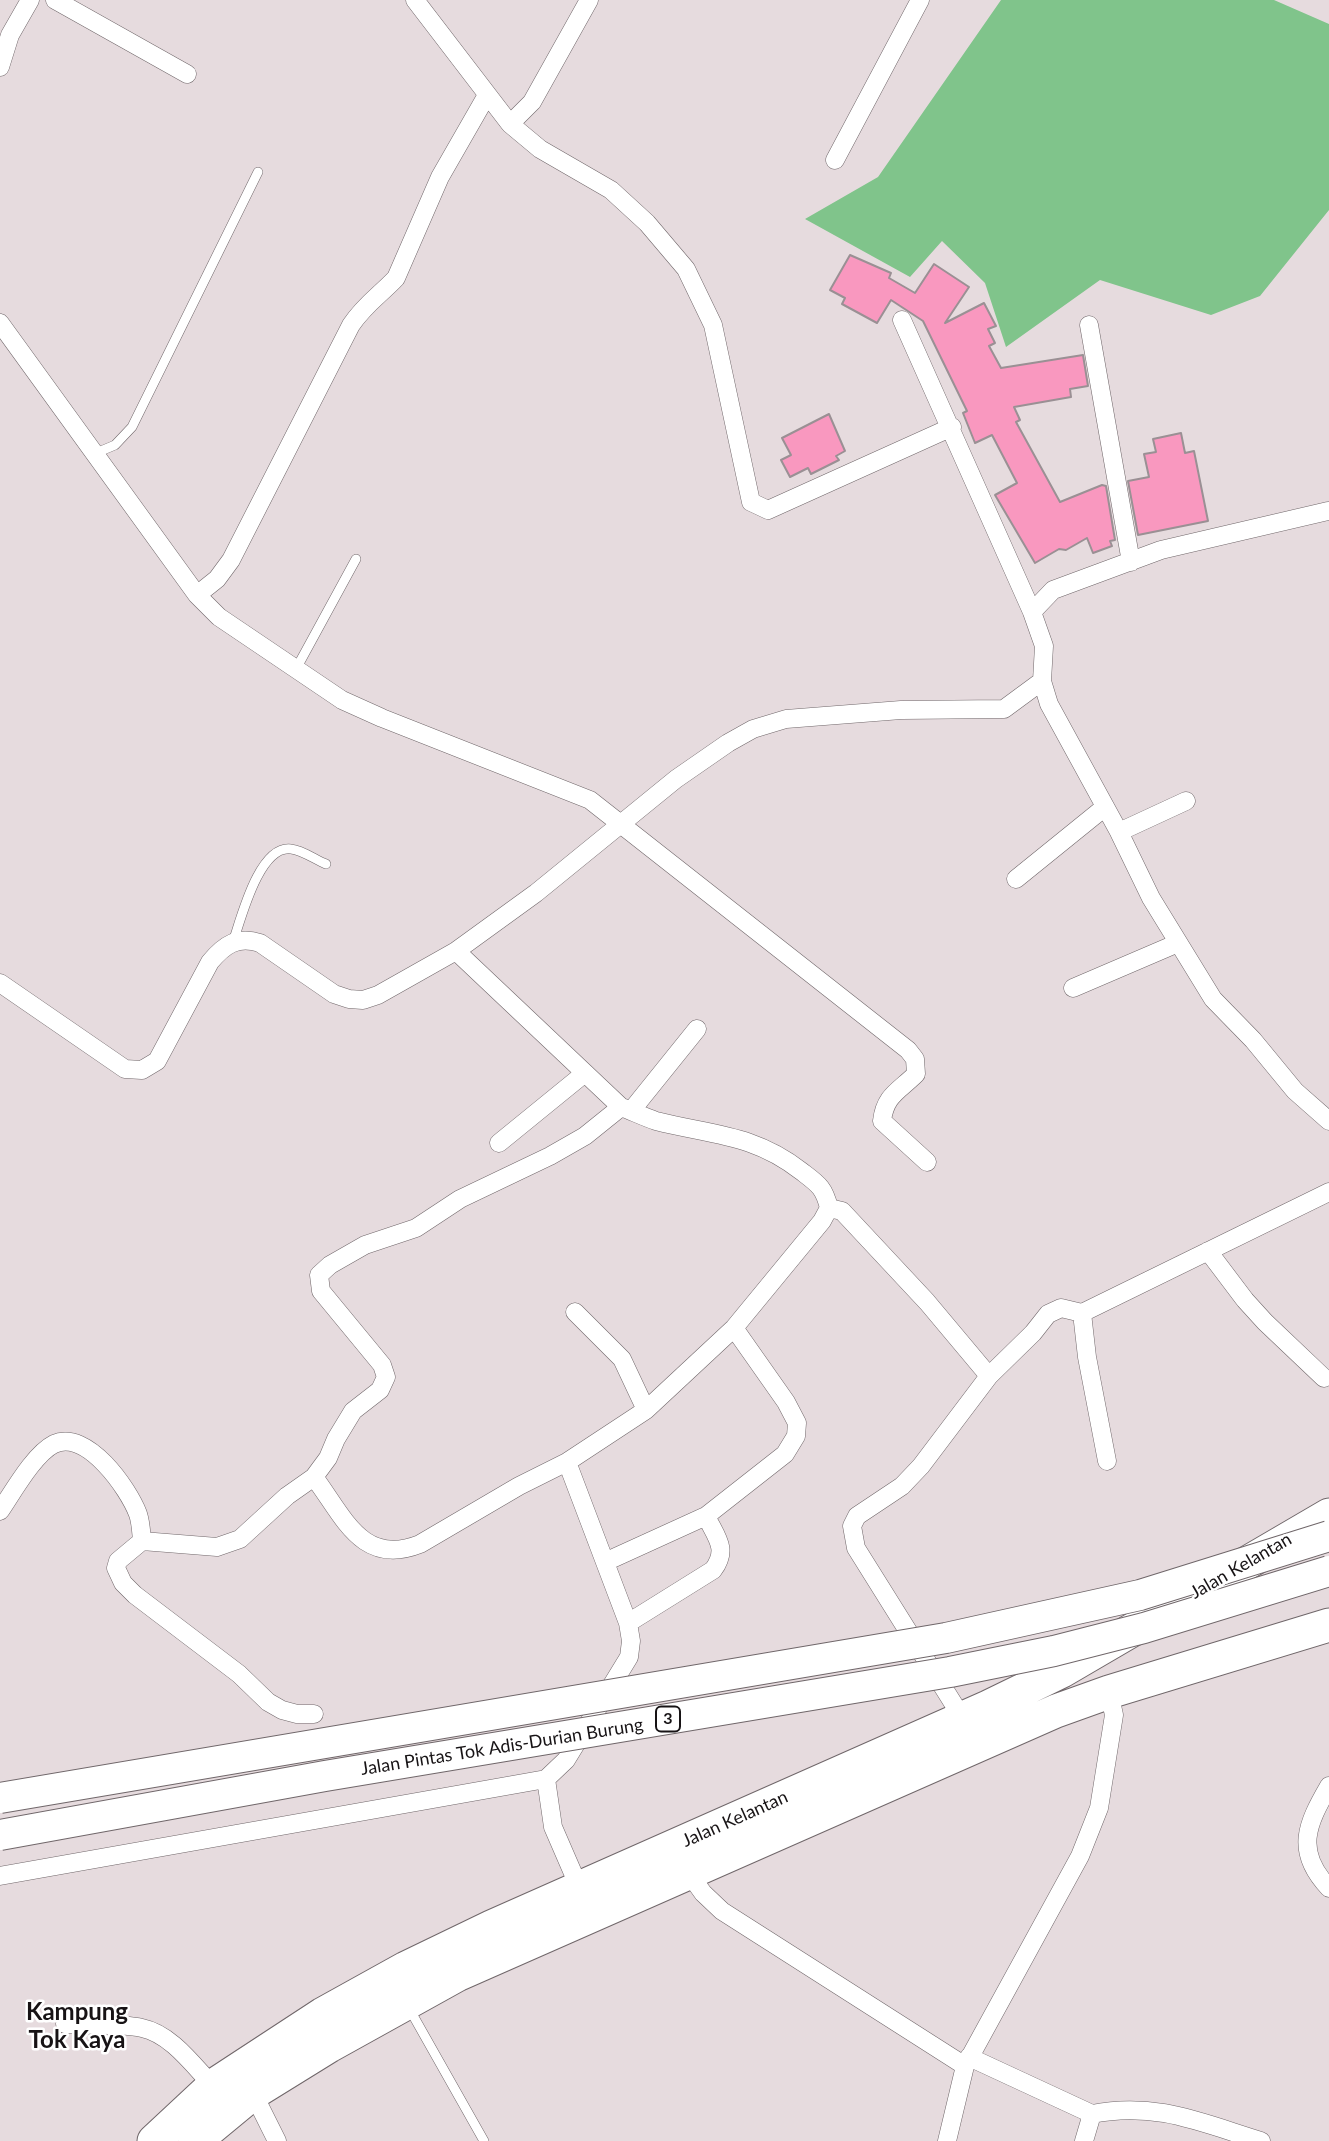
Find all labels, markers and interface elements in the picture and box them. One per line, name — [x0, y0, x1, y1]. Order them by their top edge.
street label: Jalan Kelantan — [1187, 1528, 1295, 1604]
road number: 3 — [656, 1707, 680, 1732]
street label: Jalan Pintas Tok Adis-Durian Burung — [359, 1714, 645, 1780]
street label: Jalan Kelantan — [679, 1786, 791, 1852]
district label: Kampung Tok Kaya — [26, 1998, 128, 2054]

